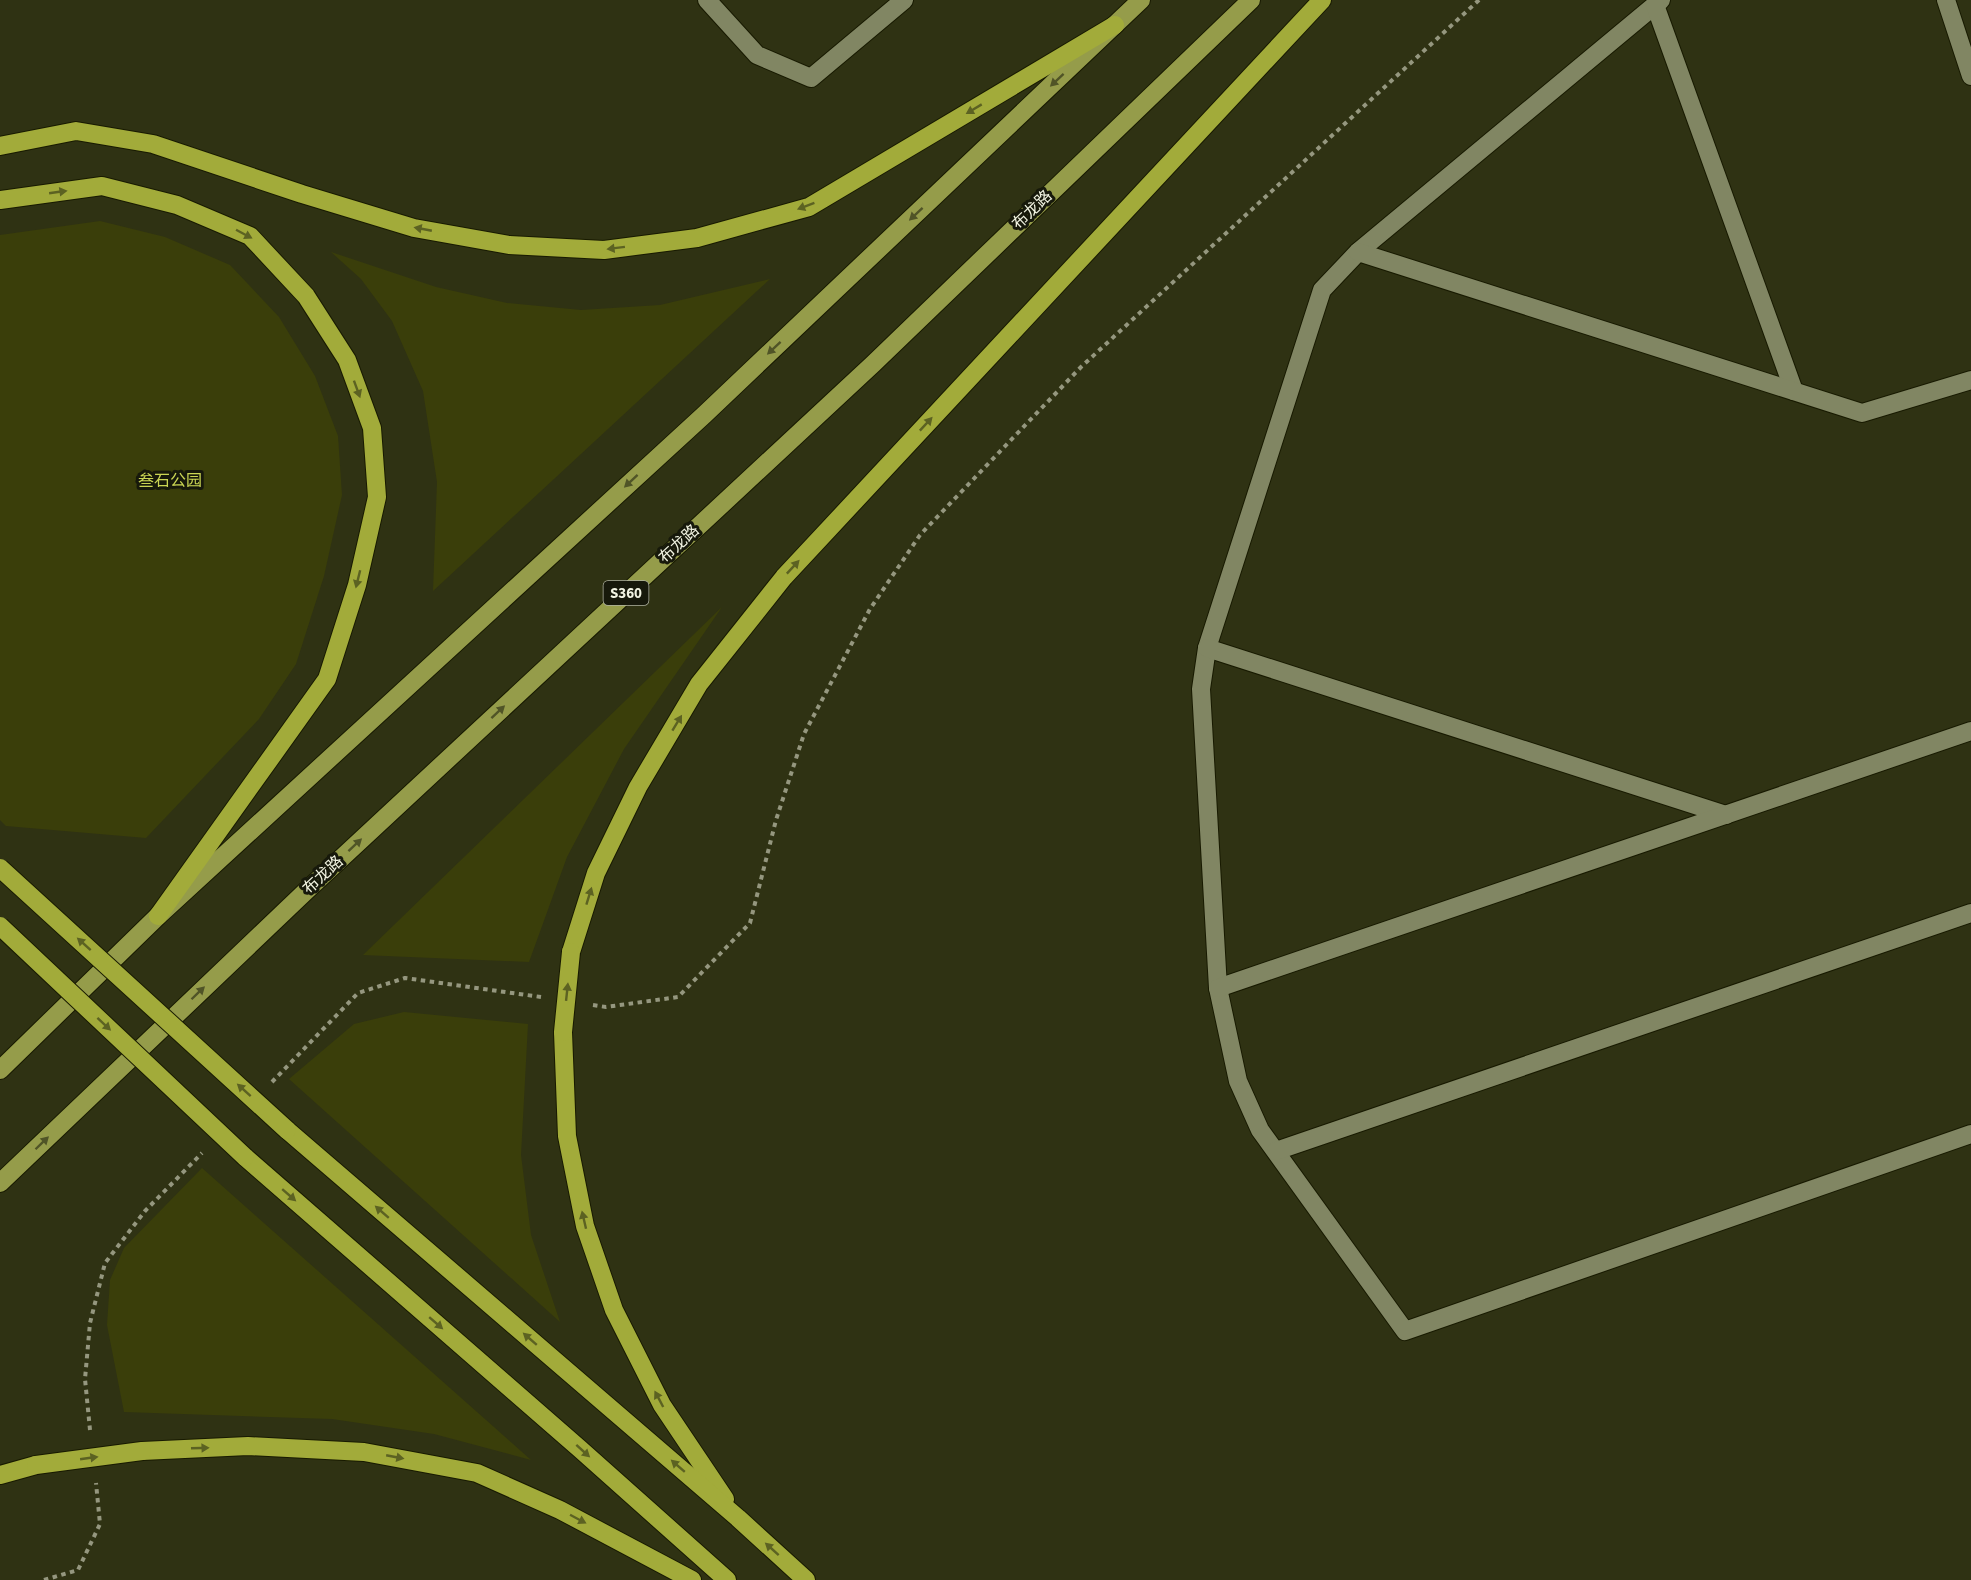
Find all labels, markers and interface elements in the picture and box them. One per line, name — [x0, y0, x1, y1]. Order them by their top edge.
one-way arrow — [1050, 73, 1065, 87]
one-way arrow — [966, 103, 982, 114]
street label: 布龙路 — [1007, 185, 1057, 235]
one-way arrow — [49, 188, 68, 197]
one-way arrow — [796, 202, 814, 212]
one-way arrow — [908, 207, 923, 221]
one-way arrow — [413, 224, 432, 233]
one-way arrow — [236, 229, 253, 239]
one-way arrow — [607, 243, 626, 253]
one-way arrow — [767, 341, 782, 354]
one-way arrow — [353, 380, 363, 398]
one-way arrow — [919, 418, 933, 432]
park label: 叁石公园 — [138, 470, 202, 492]
one-way arrow — [624, 474, 639, 488]
street label: 布龙路 — [654, 520, 704, 568]
one-way arrow — [786, 559, 800, 574]
one-way arrow — [353, 570, 363, 588]
road number: S360 — [604, 581, 648, 605]
one-way arrow — [490, 705, 505, 719]
one-way arrow — [671, 715, 682, 731]
one-way arrow — [347, 839, 362, 852]
street label: 布龙路 — [298, 851, 348, 899]
one-way arrow — [584, 887, 594, 905]
one-way arrow — [77, 938, 91, 952]
one-way arrow — [562, 982, 572, 1001]
one-way arrow — [191, 987, 205, 1001]
one-way arrow — [96, 1017, 111, 1030]
one-way arrow — [236, 1083, 251, 1097]
one-way arrow — [34, 1136, 48, 1150]
one-way arrow — [281, 1188, 296, 1201]
one-way arrow — [375, 1206, 390, 1219]
one-way arrow — [579, 1211, 589, 1229]
one-way arrow — [428, 1316, 443, 1329]
one-way arrow — [523, 1333, 538, 1346]
one-way arrow — [654, 1391, 664, 1408]
one-way arrow — [191, 1444, 210, 1453]
one-way arrow — [575, 1444, 590, 1457]
one-way arrow — [79, 1453, 98, 1462]
one-way arrow — [385, 1453, 404, 1462]
one-way arrow — [671, 1460, 686, 1473]
one-way arrow — [570, 1514, 587, 1524]
one-way arrow — [765, 1543, 780, 1556]

